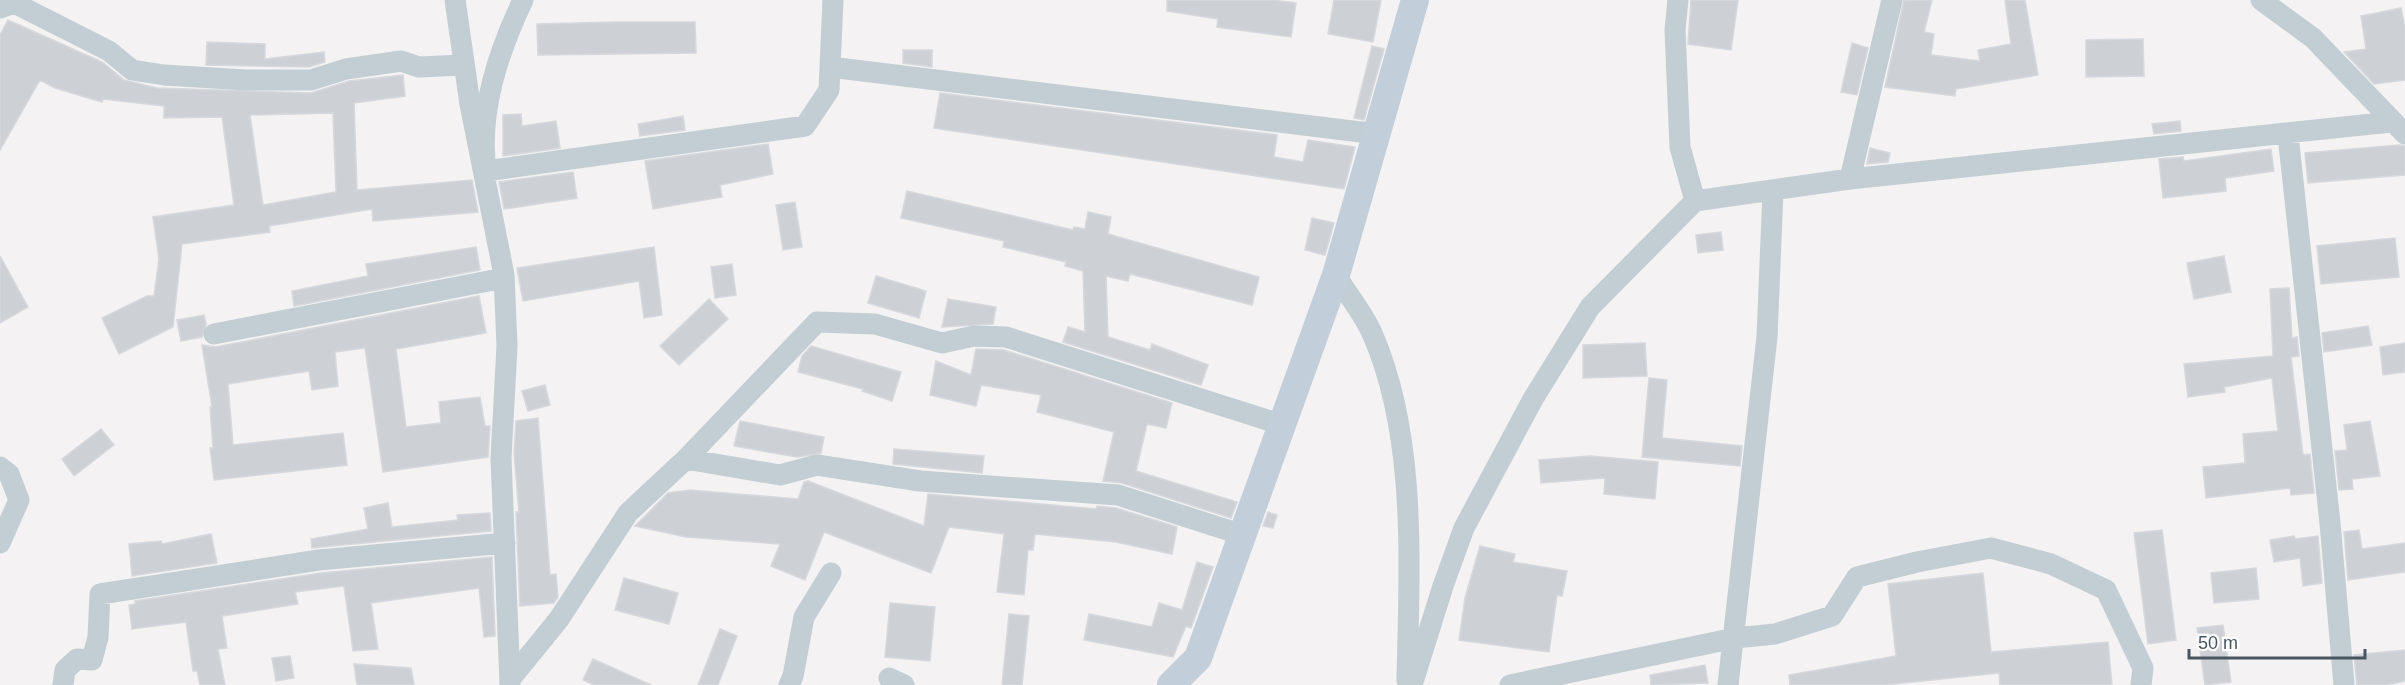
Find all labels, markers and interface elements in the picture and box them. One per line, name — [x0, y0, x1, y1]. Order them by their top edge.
scale bar — [2189, 622, 2364, 660]
text: 50 m — [2198, 633, 2238, 653]

